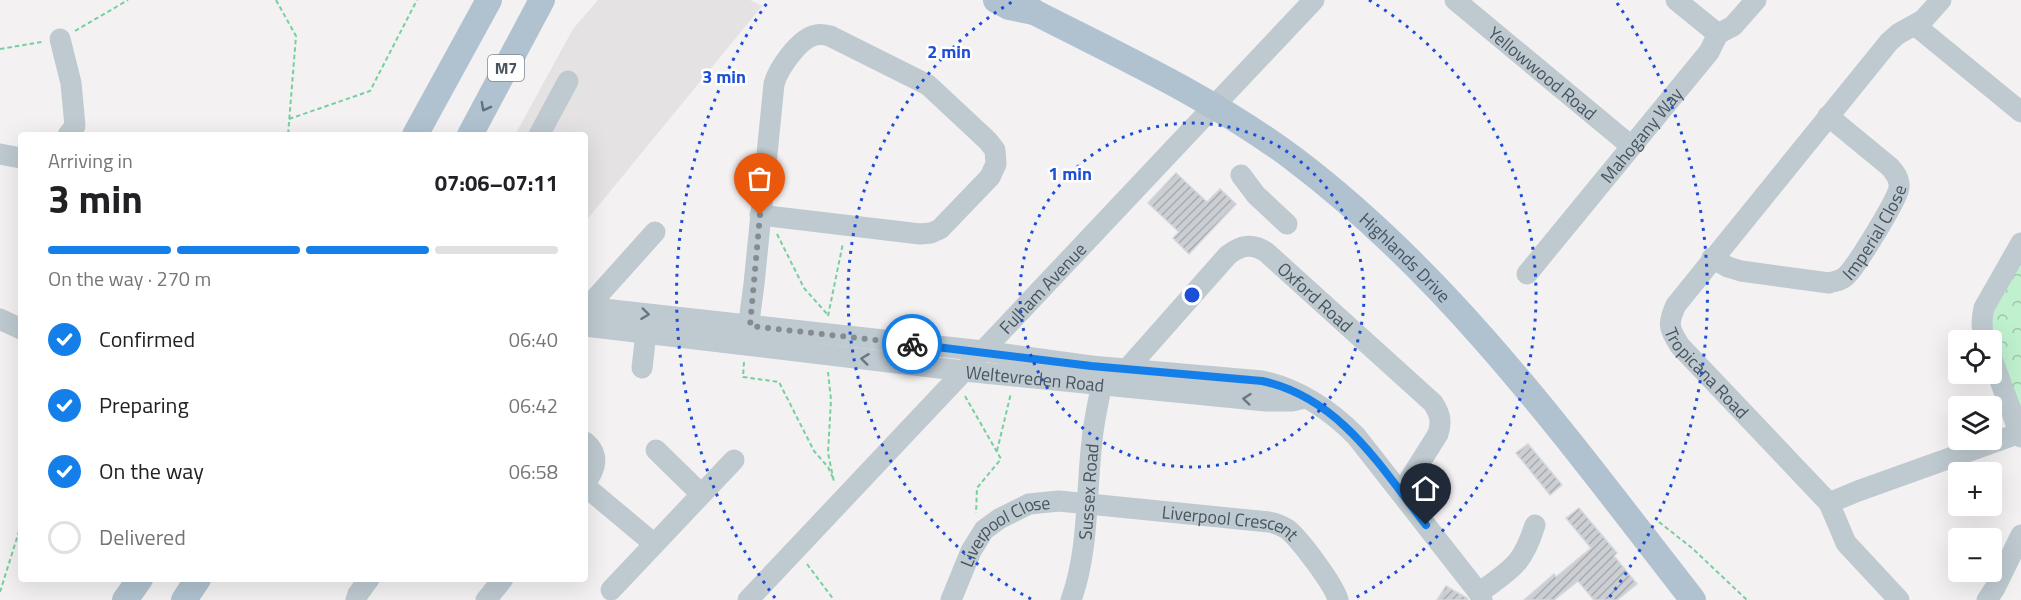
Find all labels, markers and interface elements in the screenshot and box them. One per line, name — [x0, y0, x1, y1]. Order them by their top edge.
street label: Yellowwood Road — [1482, 20, 1603, 126]
text: 2 min — [927, 38, 971, 65]
road number: M7 — [488, 55, 524, 81]
text: 3 min — [702, 63, 746, 90]
street label: Mahogany Way — [1594, 81, 1689, 189]
one-way arrow — [481, 101, 492, 112]
text: Arriving in — [48, 145, 133, 176]
pin — [734, 153, 785, 215]
text: 1 min — [1048, 160, 1092, 187]
icon: bag — [743, 162, 776, 195]
text: 07:06–07:11 — [435, 166, 558, 200]
text: 3 min — [48, 169, 143, 228]
street label: Imperial Close — [1836, 181, 1913, 286]
street label: Highlands Drive — [1354, 205, 1457, 308]
street label: Fulham Avenue — [992, 236, 1092, 340]
street label: Oxford Road — [1272, 255, 1359, 338]
text: On the way · 270 m — [48, 263, 211, 294]
centre of rings — [1182, 285, 1202, 305]
one-way arrow — [640, 307, 650, 320]
courier — [882, 314, 942, 374]
text: Confirmed — [99, 322, 195, 356]
icon: check — [48, 323, 81, 356]
street label: Tropicana Road — [1658, 323, 1755, 425]
text: 06:40 — [509, 324, 558, 355]
icon: bike — [896, 328, 929, 361]
map controls — [1948, 330, 2002, 582]
button: locate — [1948, 330, 2002, 384]
one-way arrow — [861, 353, 870, 365]
street label: Weltevreden Road — [964, 358, 1106, 398]
text: Preparing — [99, 388, 189, 422]
icon: check — [48, 389, 81, 422]
text: 06:42 — [509, 390, 558, 421]
one-way arrow — [1242, 394, 1252, 406]
button: layers — [1948, 396, 2002, 450]
street label: Sussex Road — [1071, 442, 1105, 541]
text: On the way — [99, 454, 204, 488]
icon: check — [48, 455, 81, 488]
text: 06:58 — [509, 456, 558, 487]
button: + — [1948, 462, 2002, 516]
pin — [1400, 463, 1451, 525]
icon: home — [1409, 472, 1442, 505]
street label: Liverpool Close — [952, 488, 1051, 571]
street label: Liverpool Crescent — [1161, 498, 1306, 547]
text: Delivered — [99, 520, 186, 554]
button: − — [1948, 528, 2002, 582]

